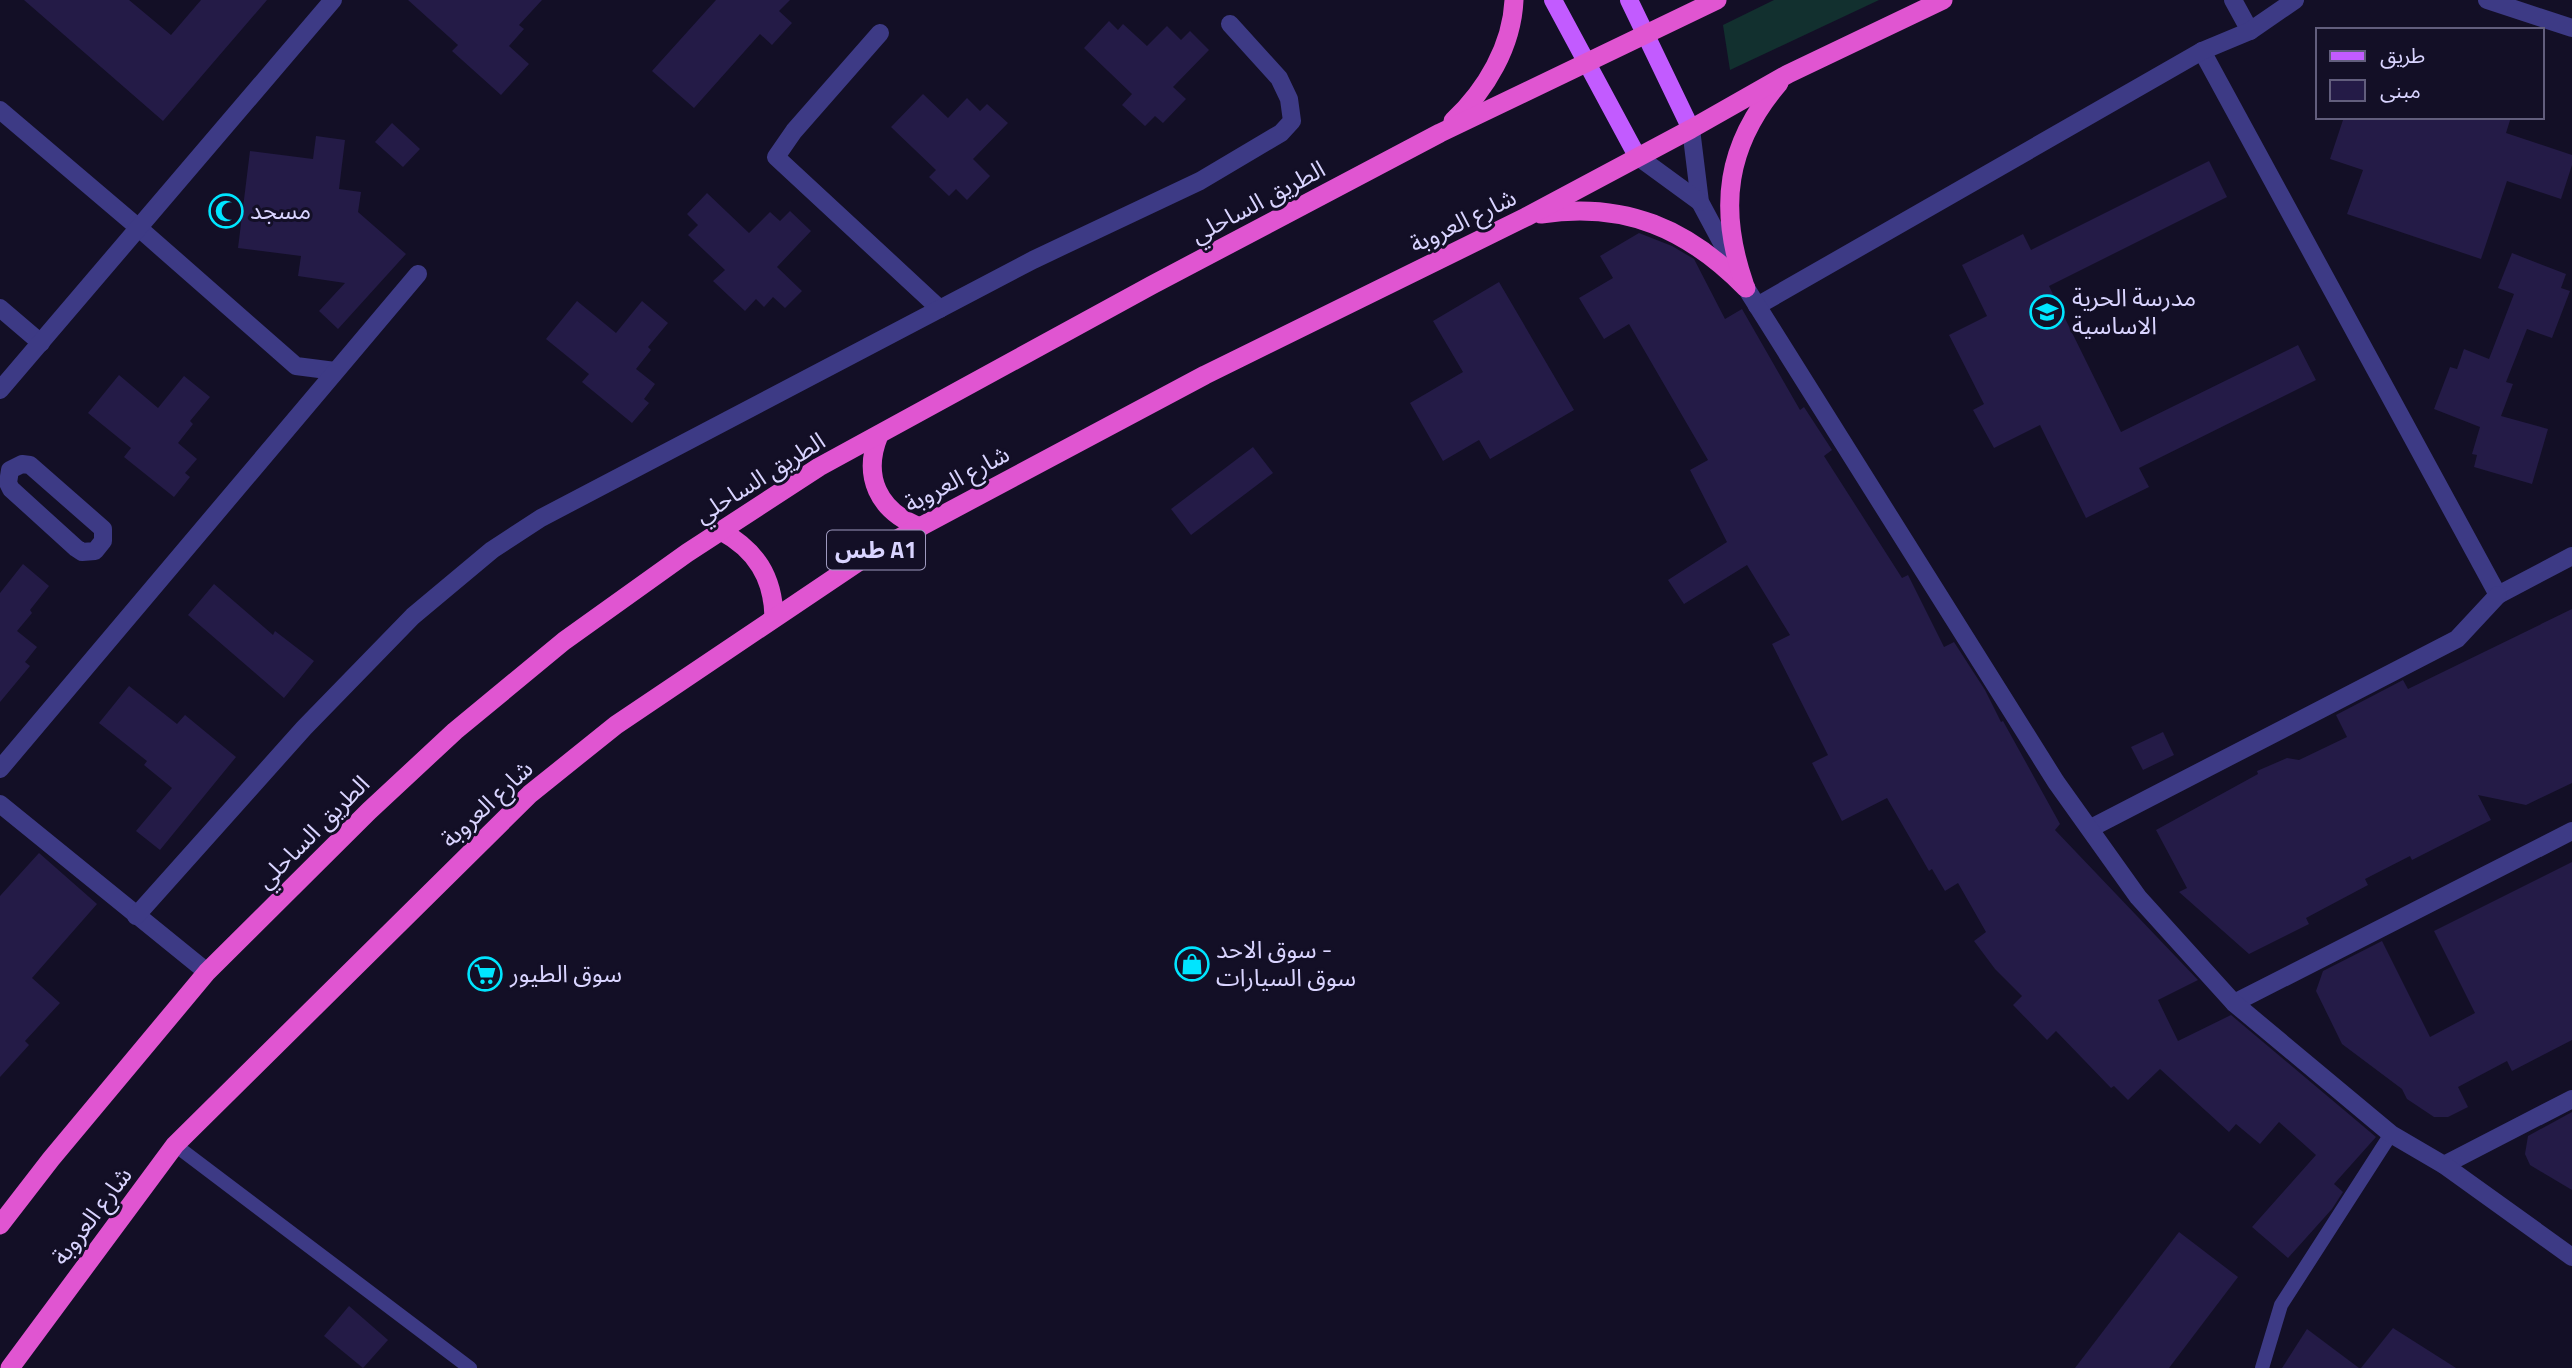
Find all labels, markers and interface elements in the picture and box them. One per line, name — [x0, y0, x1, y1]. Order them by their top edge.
legend — [2316, 28, 2544, 119]
text: طريق — [2380, 39, 2425, 71]
text: مبنى — [2380, 74, 2421, 106]
street label: الطريق الساحلي — [1184, 150, 1332, 253]
street label: شارع العروبة — [1403, 179, 1522, 261]
mosque icon: مسجد — [207, 192, 245, 230]
place label: مسجد — [250, 192, 311, 228]
place label: مدرسة الحرية الاساسية — [2072, 279, 2196, 343]
school or university icon: مدرسة الحرية الاساسية — [2028, 293, 2066, 331]
street label: الطريق الساحلي — [687, 423, 833, 533]
street label: شارع العروبة — [897, 435, 1016, 521]
road number: طس A1 — [827, 530, 925, 570]
street label: شارع العروبة — [432, 751, 541, 856]
street label: الطريق الساحلي — [247, 766, 378, 897]
place label: سوق الاحد - سوق السيارات — [1216, 931, 1356, 995]
shop icon: سوق الاحد - سوق السيارات — [1173, 945, 1211, 983]
supermarket icon: سوق الطيور — [466, 955, 504, 993]
place label: سوق الطيور — [509, 955, 622, 991]
street label: شارع العروبة — [42, 1159, 140, 1272]

